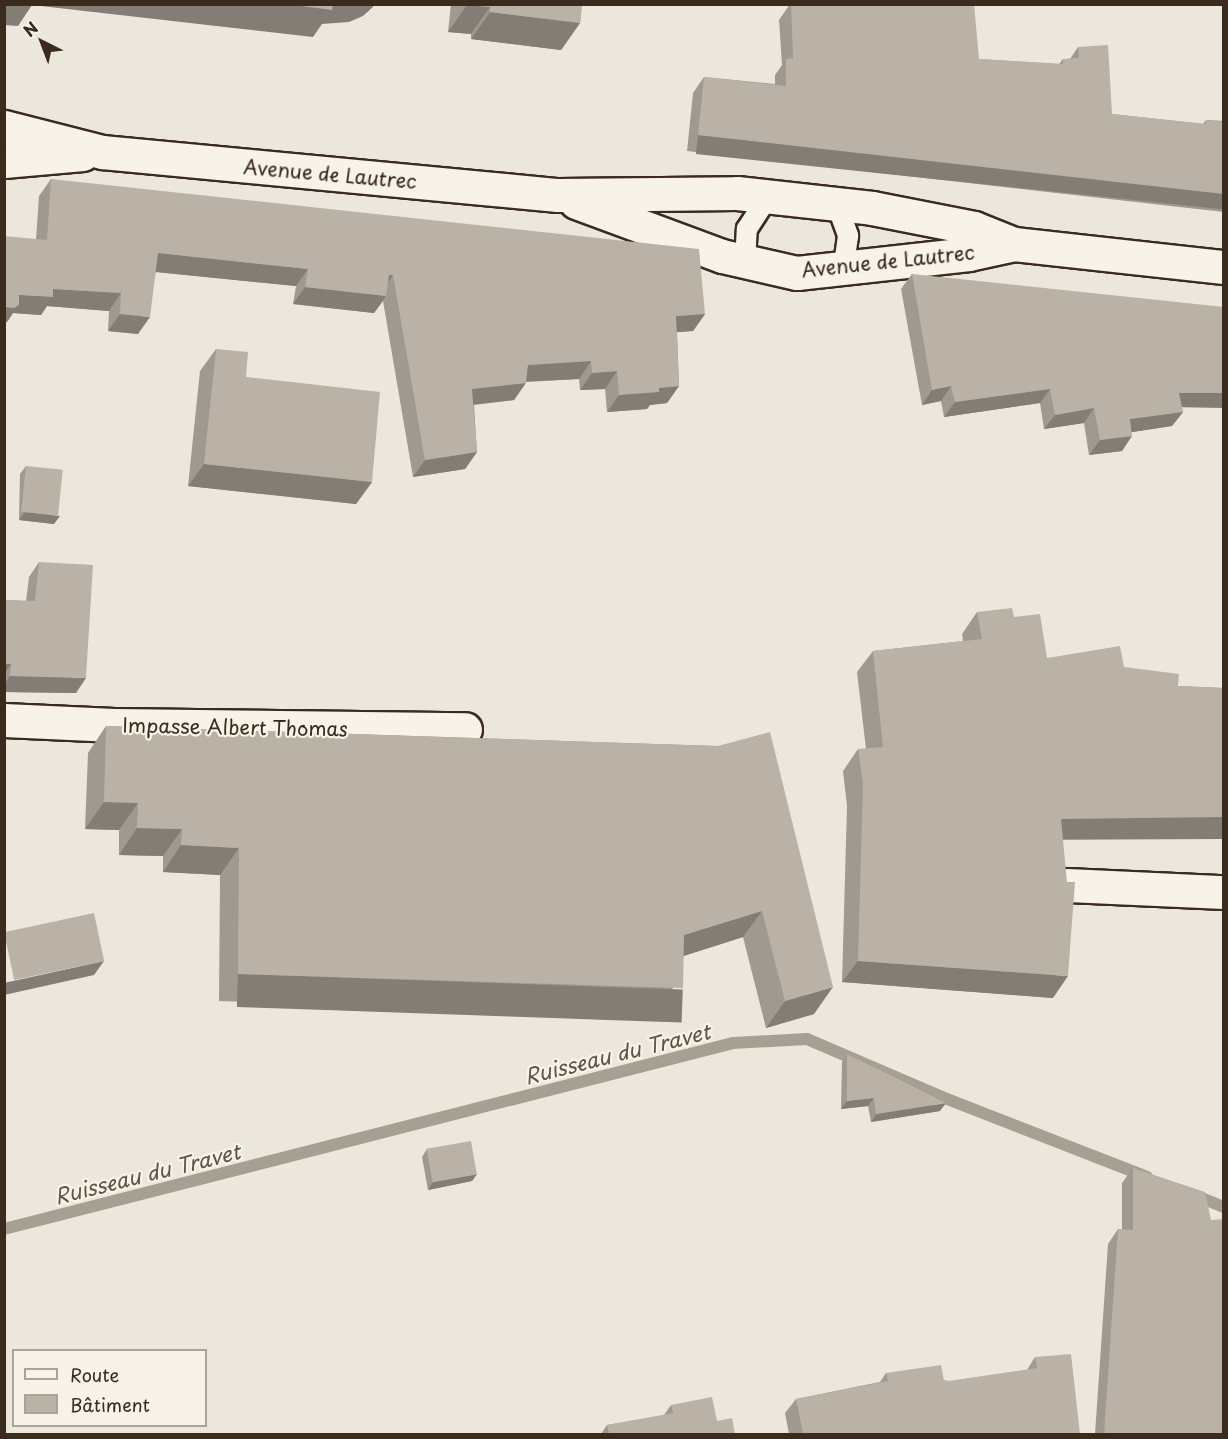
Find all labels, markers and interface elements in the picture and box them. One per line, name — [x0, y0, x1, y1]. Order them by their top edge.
north arrow — [12, 12, 72, 72]
text: N — [17, 15, 43, 42]
street label: Avenue de Lautrec — [241, 154, 419, 194]
street label: Avenue de Lautrec — [799, 240, 977, 282]
street label: Impasse Albert Thomas — [121, 713, 349, 741]
water label: Ruisseau du Travet — [521, 1018, 713, 1088]
water label: Ruisseau du Travet — [51, 1138, 243, 1208]
legend — [12, 1349, 207, 1427]
text: Route — [70, 1361, 119, 1388]
text: Bâtiment — [70, 1391, 150, 1418]

